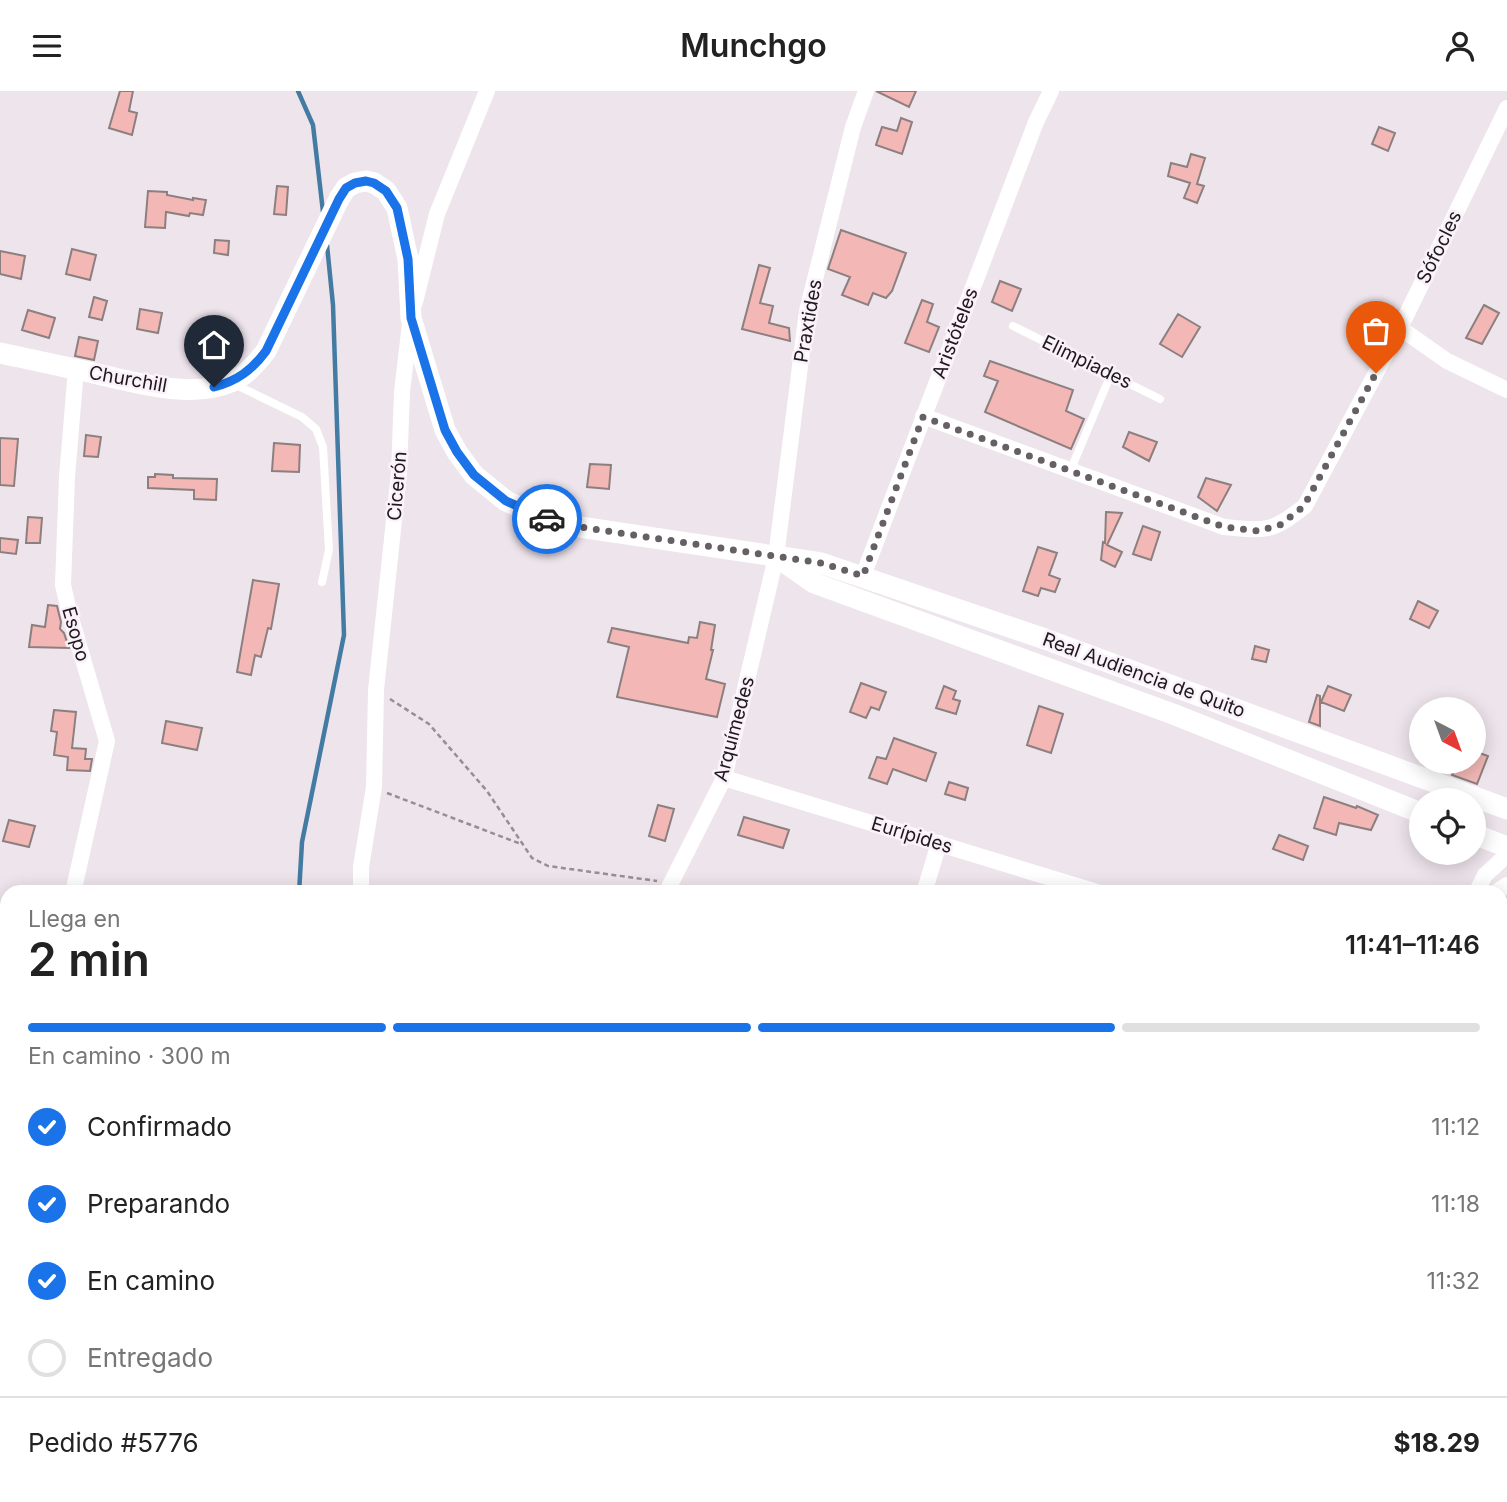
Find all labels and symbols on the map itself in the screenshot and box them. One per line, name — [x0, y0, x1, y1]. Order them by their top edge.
street label: Sófocles — [1412, 207, 1466, 287]
street label: Praxtides — [789, 278, 827, 364]
street label: Aristóteles — [927, 284, 983, 382]
pin — [1346, 301, 1406, 373]
pin — [184, 315, 244, 387]
street label: Elimpiades — [1038, 330, 1136, 394]
street label: Churchill — [87, 361, 169, 397]
street label: Cicerón — [382, 450, 412, 522]
courier — [512, 484, 582, 554]
street label: Esopo — [57, 604, 95, 664]
street label: Real Audiencia de Quito — [1040, 628, 1248, 722]
street label: Arquímedes — [709, 674, 759, 784]
north arrow — [1409, 697, 1486, 773]
street label: Eurípides — [869, 812, 955, 858]

